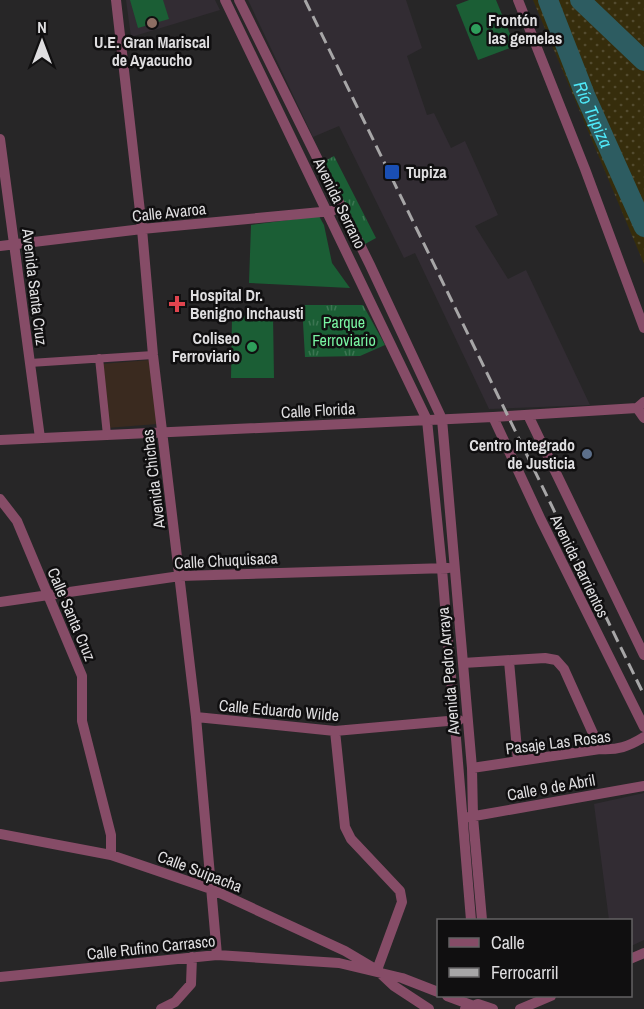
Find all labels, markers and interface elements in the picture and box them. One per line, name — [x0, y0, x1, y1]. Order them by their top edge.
place label: Frontón las gemelas — [488, 9, 562, 49]
north arrow — [12, 12, 72, 72]
text: N — [37, 16, 47, 38]
marker: U.E. Gran Mariscal de Ayacucho — [145, 16, 159, 30]
marker: Frontón las gemelas — [469, 22, 483, 36]
place label: U.E. Gran Mariscal de Ayacucho — [94, 31, 210, 71]
water label: Río Tupiza — [568, 77, 619, 152]
street label: Avenida Serrano — [308, 153, 371, 252]
place label: Tupiza — [406, 161, 447, 183]
marker: Tupiza — [383, 163, 401, 181]
street label: Calle Avaroa — [131, 197, 208, 227]
street label: Avenida Santa Cruz — [17, 227, 53, 347]
place label: Hospital Dr. Benigno Inchausti — [190, 284, 304, 324]
marker: Hospital Dr. Benigno Inchausti — [168, 295, 186, 313]
park label: Parque Ferroviario — [312, 311, 376, 351]
place label: Coliseo Ferroviario — [172, 327, 240, 367]
marker: Coliseo Ferroviario — [245, 340, 259, 354]
street label: Calle Florida — [280, 397, 356, 423]
street label: Avenida Chichas — [136, 428, 170, 531]
place label: Centro Integrado de Justicia — [469, 434, 576, 474]
marker: Centro Integrado de Justicia — [580, 447, 594, 461]
street label: Avenida Barrientos — [545, 510, 614, 621]
street label: Calle Chuquisaca — [174, 546, 279, 574]
street label: Calle Santa Cruz — [42, 564, 102, 664]
street label: Avenida Pedro Arraya — [431, 606, 465, 737]
street label: Calle Eduardo Wilde — [218, 694, 340, 726]
street label: Pasaje Las Rosas — [504, 725, 612, 759]
street label: Calle 9 de Abril — [505, 768, 597, 806]
street label: Calle Suipacha — [155, 845, 246, 897]
legend — [437, 919, 632, 997]
street label: Calle Rufino Carrasco — [86, 929, 216, 965]
text: Calle — [491, 930, 525, 955]
text: Ferrocarril — [491, 960, 558, 985]

